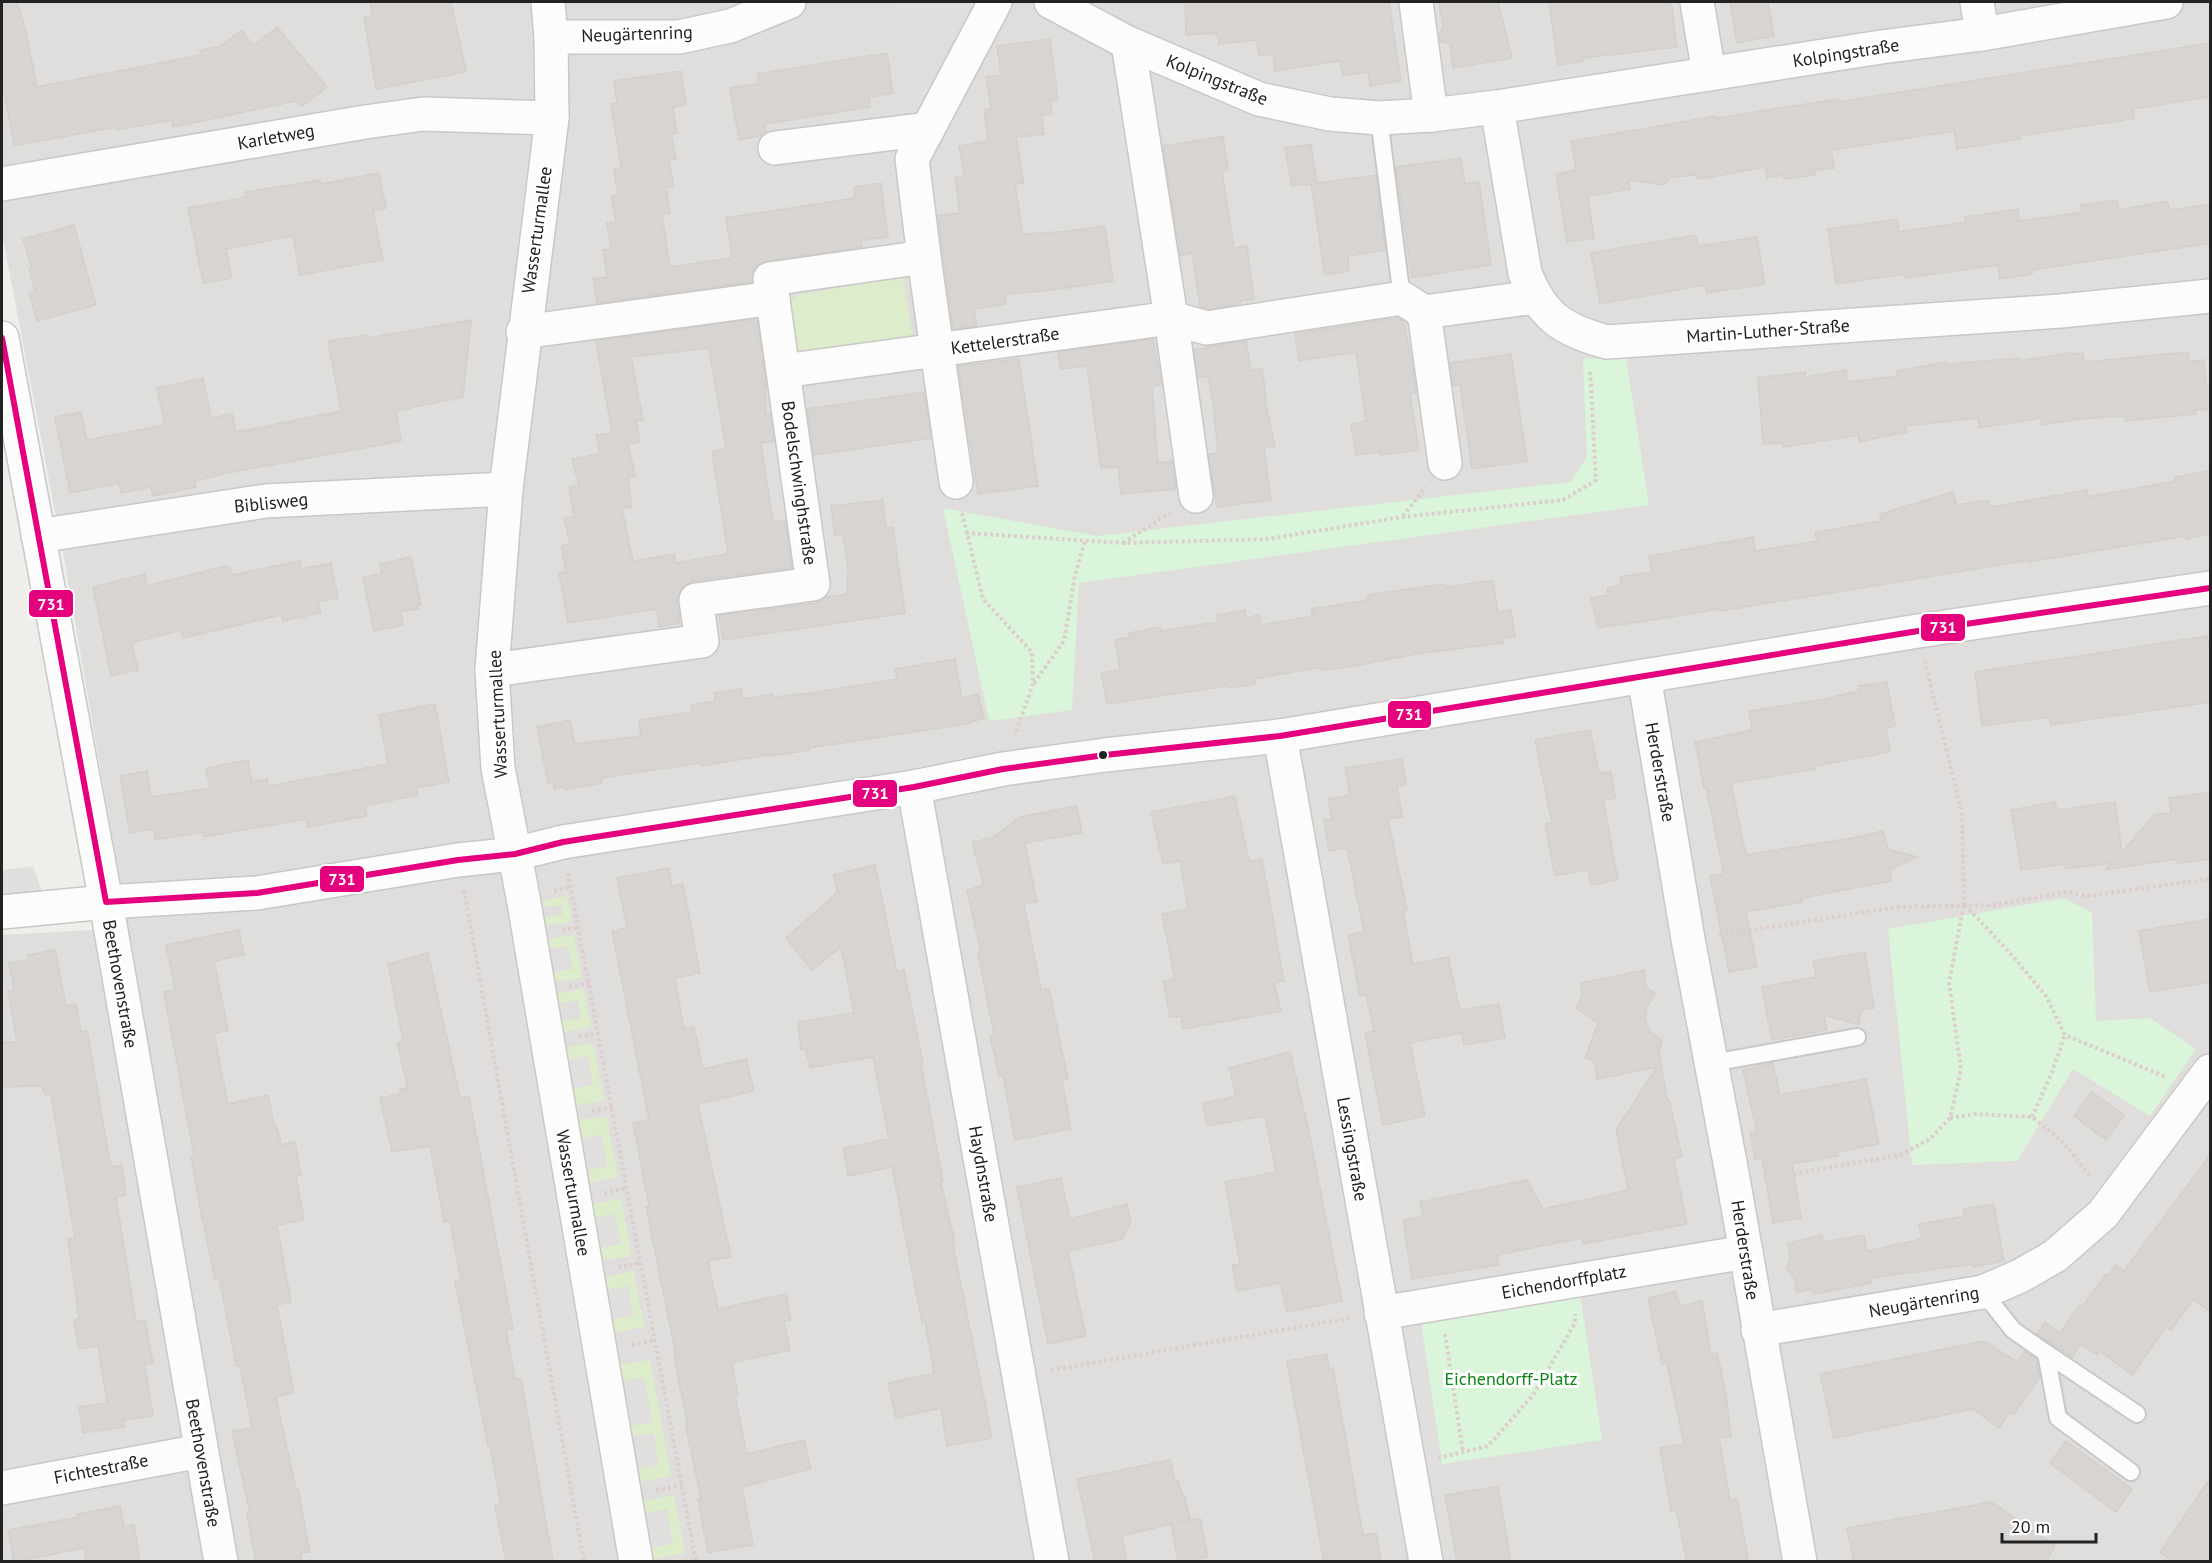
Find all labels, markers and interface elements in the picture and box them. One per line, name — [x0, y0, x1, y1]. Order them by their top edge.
street label: Neugärtenring — [581, 20, 693, 47]
street label: Kolpingstraße — [1791, 33, 1901, 72]
street label: Kolpingstraße — [1163, 49, 1271, 110]
street label: Karletweg — [236, 118, 316, 155]
street label: Wasserturmallee — [516, 165, 557, 295]
street label: Martin-Luther-Straße — [1685, 313, 1851, 348]
street label: Kettelerstraße — [949, 321, 1061, 360]
street label: Bodelschwinghstraße — [777, 399, 822, 567]
street label: Biblisweg — [233, 487, 309, 518]
line badge: 731 — [28, 589, 74, 618]
text: 731 — [37, 594, 65, 614]
line badge: 731 — [1920, 613, 1966, 642]
text: 731 — [1929, 617, 1957, 637]
street label: Wasserturmallee — [483, 649, 512, 779]
line badge: 731 — [1387, 700, 1432, 729]
text: 731 — [1395, 704, 1423, 724]
street label: Herderstraße — [1640, 720, 1681, 824]
unlabelled marker — [1097, 749, 1109, 761]
line badge: 731 — [852, 779, 898, 808]
text: 731 — [861, 783, 889, 803]
line badge: 731 — [319, 865, 365, 893]
text: 731 — [328, 869, 356, 889]
street label: Beethovenstraße — [98, 918, 143, 1050]
street label: Lessingstraße — [1332, 1095, 1373, 1203]
street label: Haydnstraße — [964, 1124, 1003, 1224]
street label: Wasserturmallee — [551, 1128, 596, 1258]
street label: Herderstraße — [1726, 1198, 1765, 1302]
street label: Eichendorffplatz — [1500, 1259, 1628, 1304]
street label: Neugärtenring — [1867, 1280, 1981, 1323]
park label: Eichendorff-Platz — [1444, 1367, 1578, 1390]
street label: Beethovenstraße — [181, 1397, 226, 1529]
street label: Fichtestraße — [52, 1448, 150, 1489]
scale bar — [2002, 1506, 2096, 1544]
text: 20 m — [2011, 1515, 2050, 1538]

